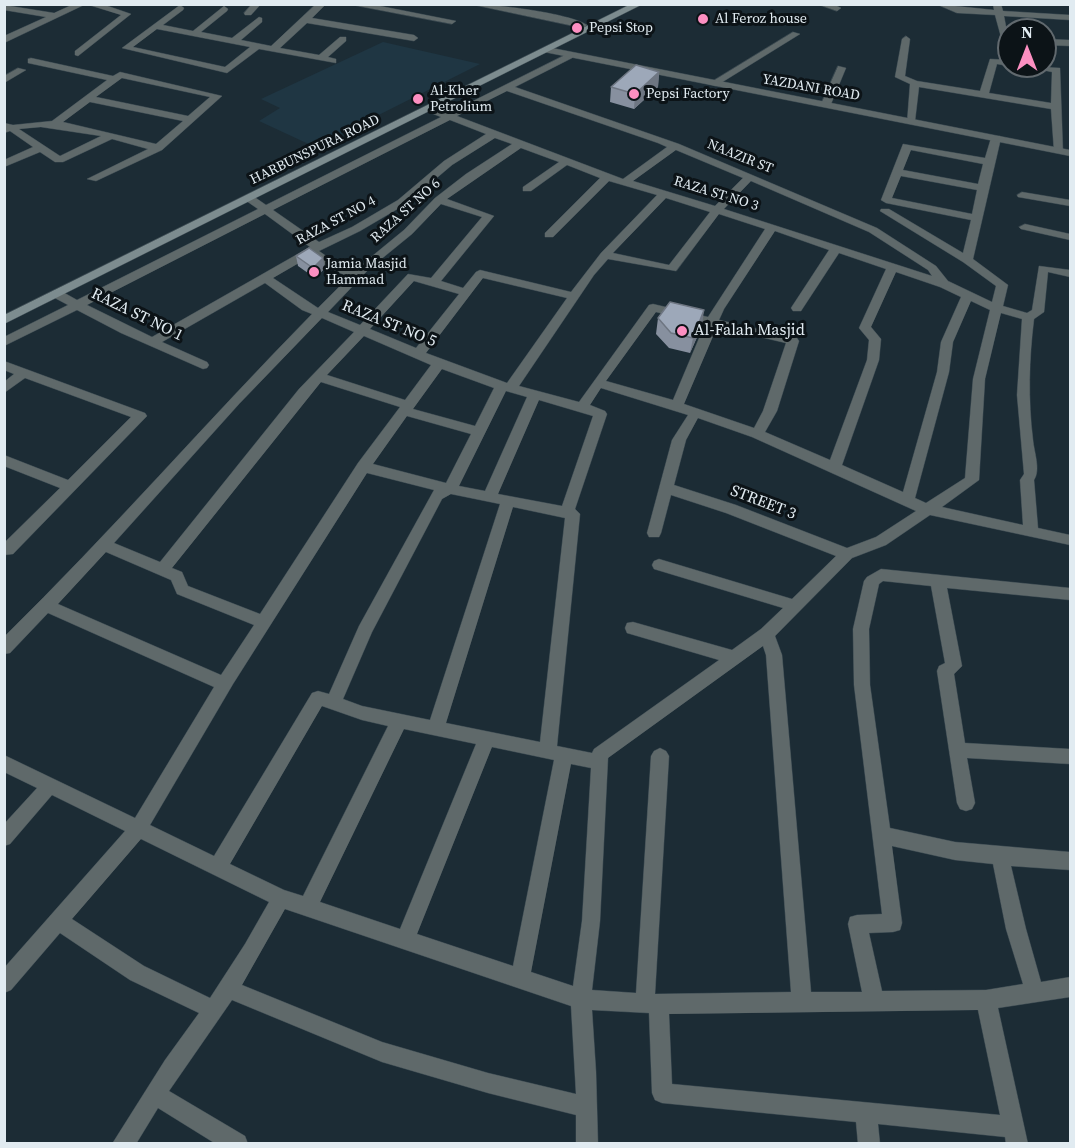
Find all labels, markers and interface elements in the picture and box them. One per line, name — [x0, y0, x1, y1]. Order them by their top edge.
place label: Al Feroz house — [715, 11, 807, 27]
marker: Al Feroz house — [696, 12, 710, 26]
north arrow — [997, 18, 1057, 78]
place label: Pepsi Stop — [589, 20, 653, 36]
marker: Pepsi Stop — [570, 21, 584, 35]
text: N — [1021, 21, 1033, 43]
street label: YAZDANI ROAD — [761, 71, 861, 105]
place label: Al-Kher Petrolium — [430, 83, 492, 116]
place label: Pepsi Factory — [646, 86, 730, 102]
marker: Pepsi Factory — [627, 87, 641, 101]
marker: Al-Kher Petrolium — [411, 92, 425, 106]
street label: HARBUNSPURA ROAD — [248, 111, 382, 189]
street label: NAAZIR ST — [705, 136, 775, 178]
street label: RAZA ST NO 3 — [672, 173, 760, 215]
street label: RAZA ST NO 6 — [368, 175, 444, 247]
street label: RAZA ST NO 4 — [293, 193, 379, 249]
place label: Jamia Masjid Hammad — [326, 256, 407, 288]
marker: Jamia Masjid Hammad — [307, 265, 321, 279]
street label: RAZA ST NO 1 — [88, 284, 186, 346]
street label: RAZA ST NO 5 — [339, 296, 439, 352]
place label: Al-Falah Masjid — [694, 321, 805, 341]
marker: Al-Falah Masjid — [675, 324, 689, 338]
street label: STREET 3 — [727, 482, 799, 524]

